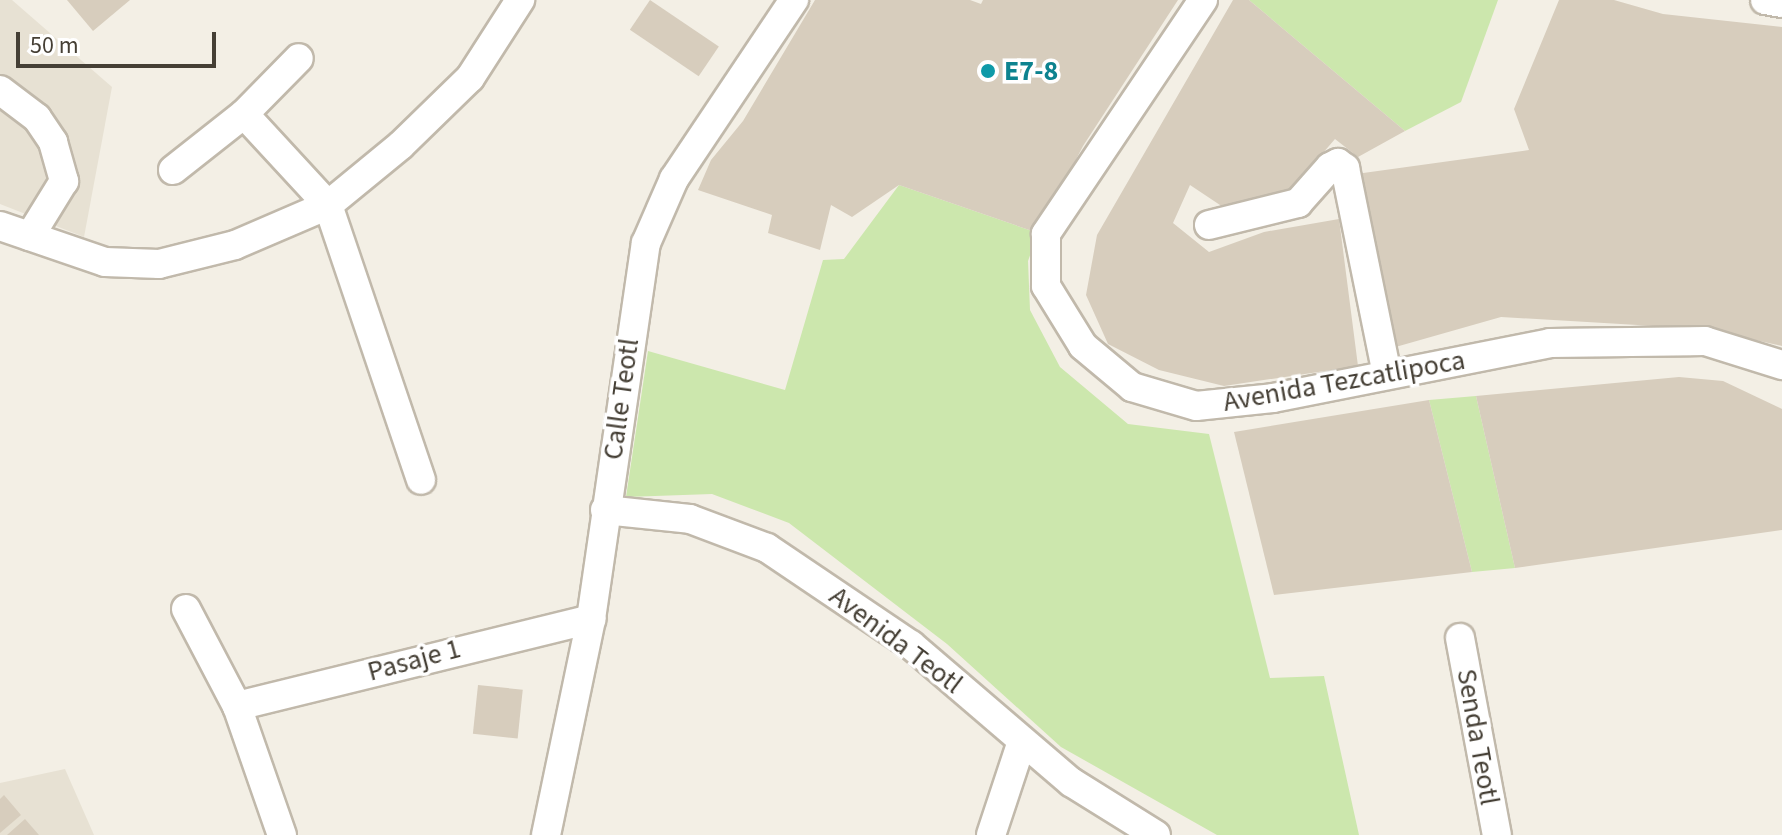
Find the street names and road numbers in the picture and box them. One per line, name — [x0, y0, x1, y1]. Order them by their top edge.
street label: Calle Teotl — [596, 336, 646, 462]
street label: Avenida Tezcatlipoca — [1220, 343, 1468, 419]
street label: Avenida Teotl — [823, 579, 969, 701]
street label: Pasaje 1 — [364, 631, 464, 689]
street label: Senda Teotl — [1449, 666, 1507, 808]

